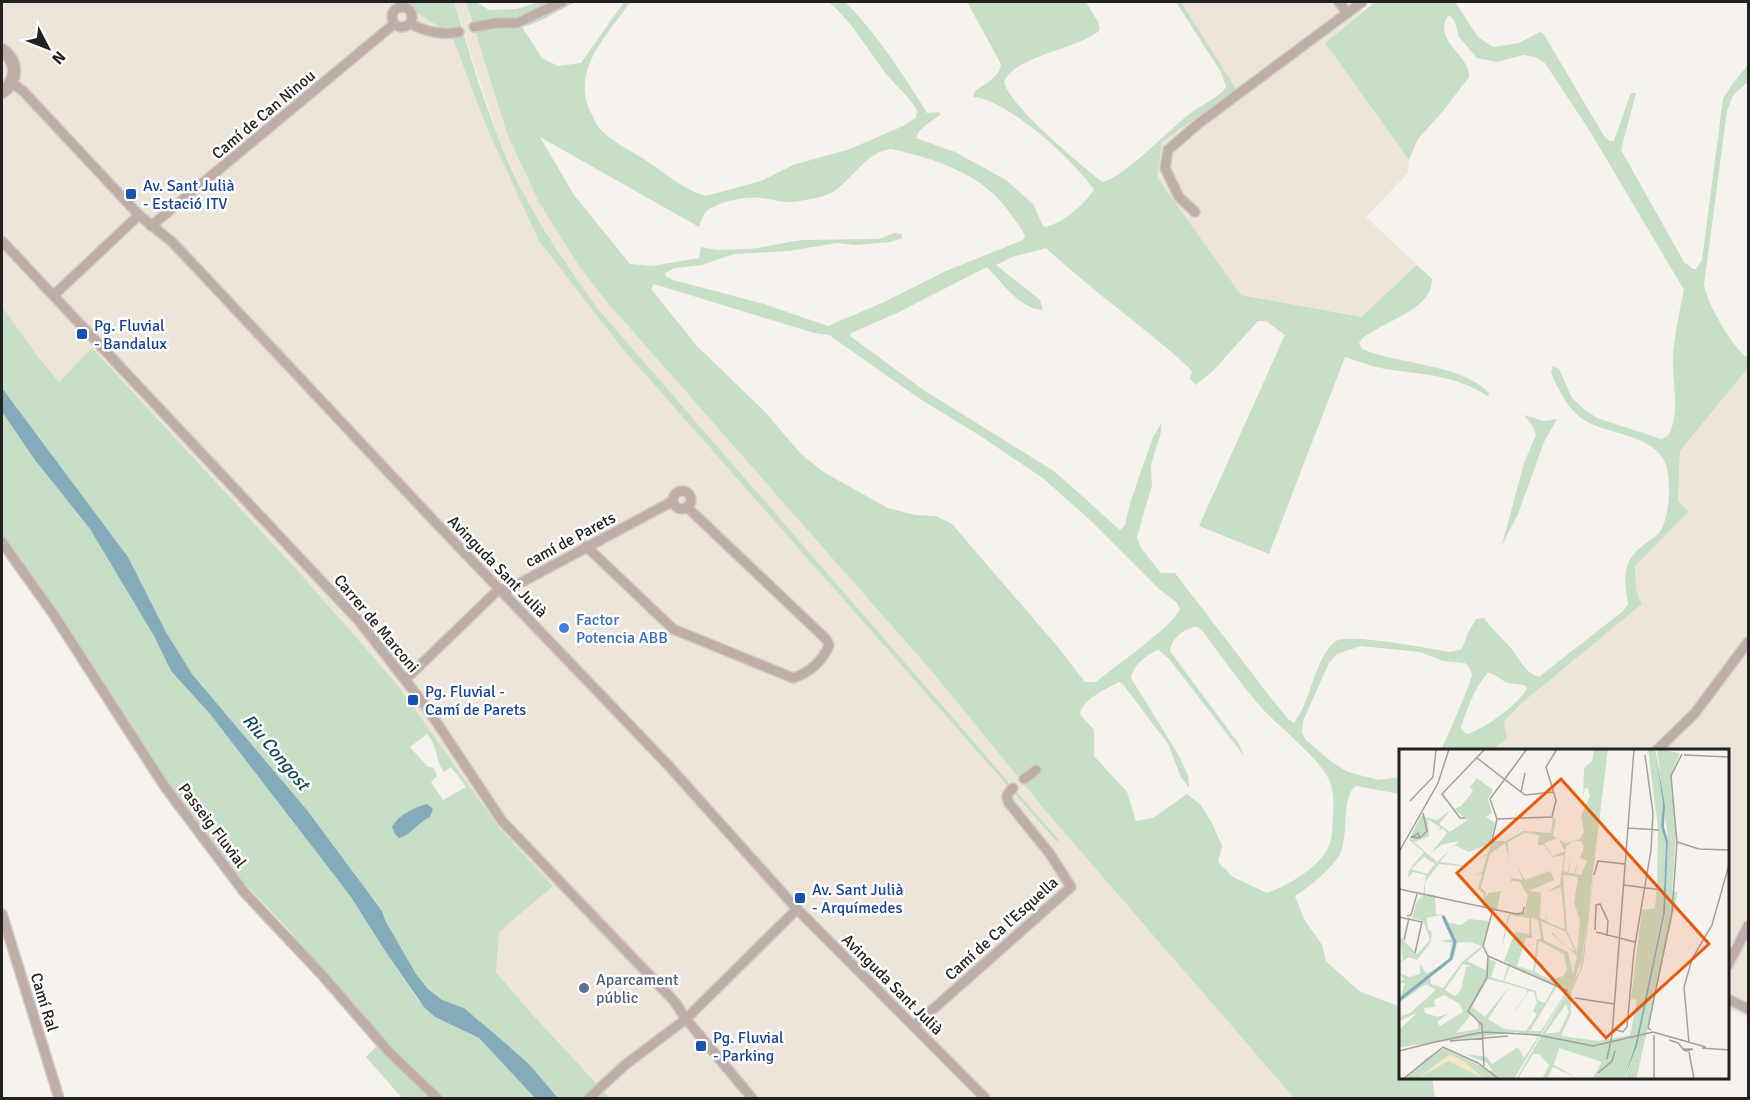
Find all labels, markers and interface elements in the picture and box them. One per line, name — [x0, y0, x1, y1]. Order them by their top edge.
north arrow — [18, 18, 78, 78]
text: N — [47, 47, 70, 68]
street label: Camí de Can Ninou — [208, 66, 320, 164]
place label: Av. Sant Julià - Estació ITV — [143, 176, 235, 214]
marker: Av. Sant Julià - Estació ITV — [124, 187, 138, 201]
place label: Pg. Fluvial - Bandalux — [94, 316, 167, 354]
marker: Pg. Fluvial - Bandalux — [75, 327, 89, 341]
street label: camí de Parets — [522, 508, 619, 572]
street label: Avinguda Sant Julià — [443, 511, 551, 622]
street label: Carrer de Marconi — [329, 570, 423, 677]
place label: Factor Potencia ABB — [576, 610, 668, 648]
marker: Factor Potencia ABB — [557, 621, 571, 635]
place label: Pg. Fluvial - Camí de Parets — [425, 682, 526, 720]
marker: Pg. Fluvial - Camí de Parets — [406, 693, 420, 707]
water label: Riu Congost — [238, 710, 316, 797]
inset map — [1399, 749, 1729, 1079]
street label: Passeig Fluvial — [174, 779, 251, 872]
street label: Camí de Ca l'Esquella — [941, 873, 1062, 985]
place label: Av. Sant Julià - Arquímedes — [812, 880, 904, 918]
marker: Av. Sant Julià - Arquímedes — [793, 891, 807, 905]
street label: Avinguda Sant Julià — [838, 930, 947, 1039]
street label: Camí Ral — [26, 970, 63, 1034]
place label: Aparcament públic — [596, 970, 679, 1008]
marker: Aparcament públic — [577, 981, 591, 995]
place label: Pg. Fluvial - Parking — [713, 1028, 784, 1066]
marker: Pg. Fluvial - Parking — [694, 1039, 708, 1053]

